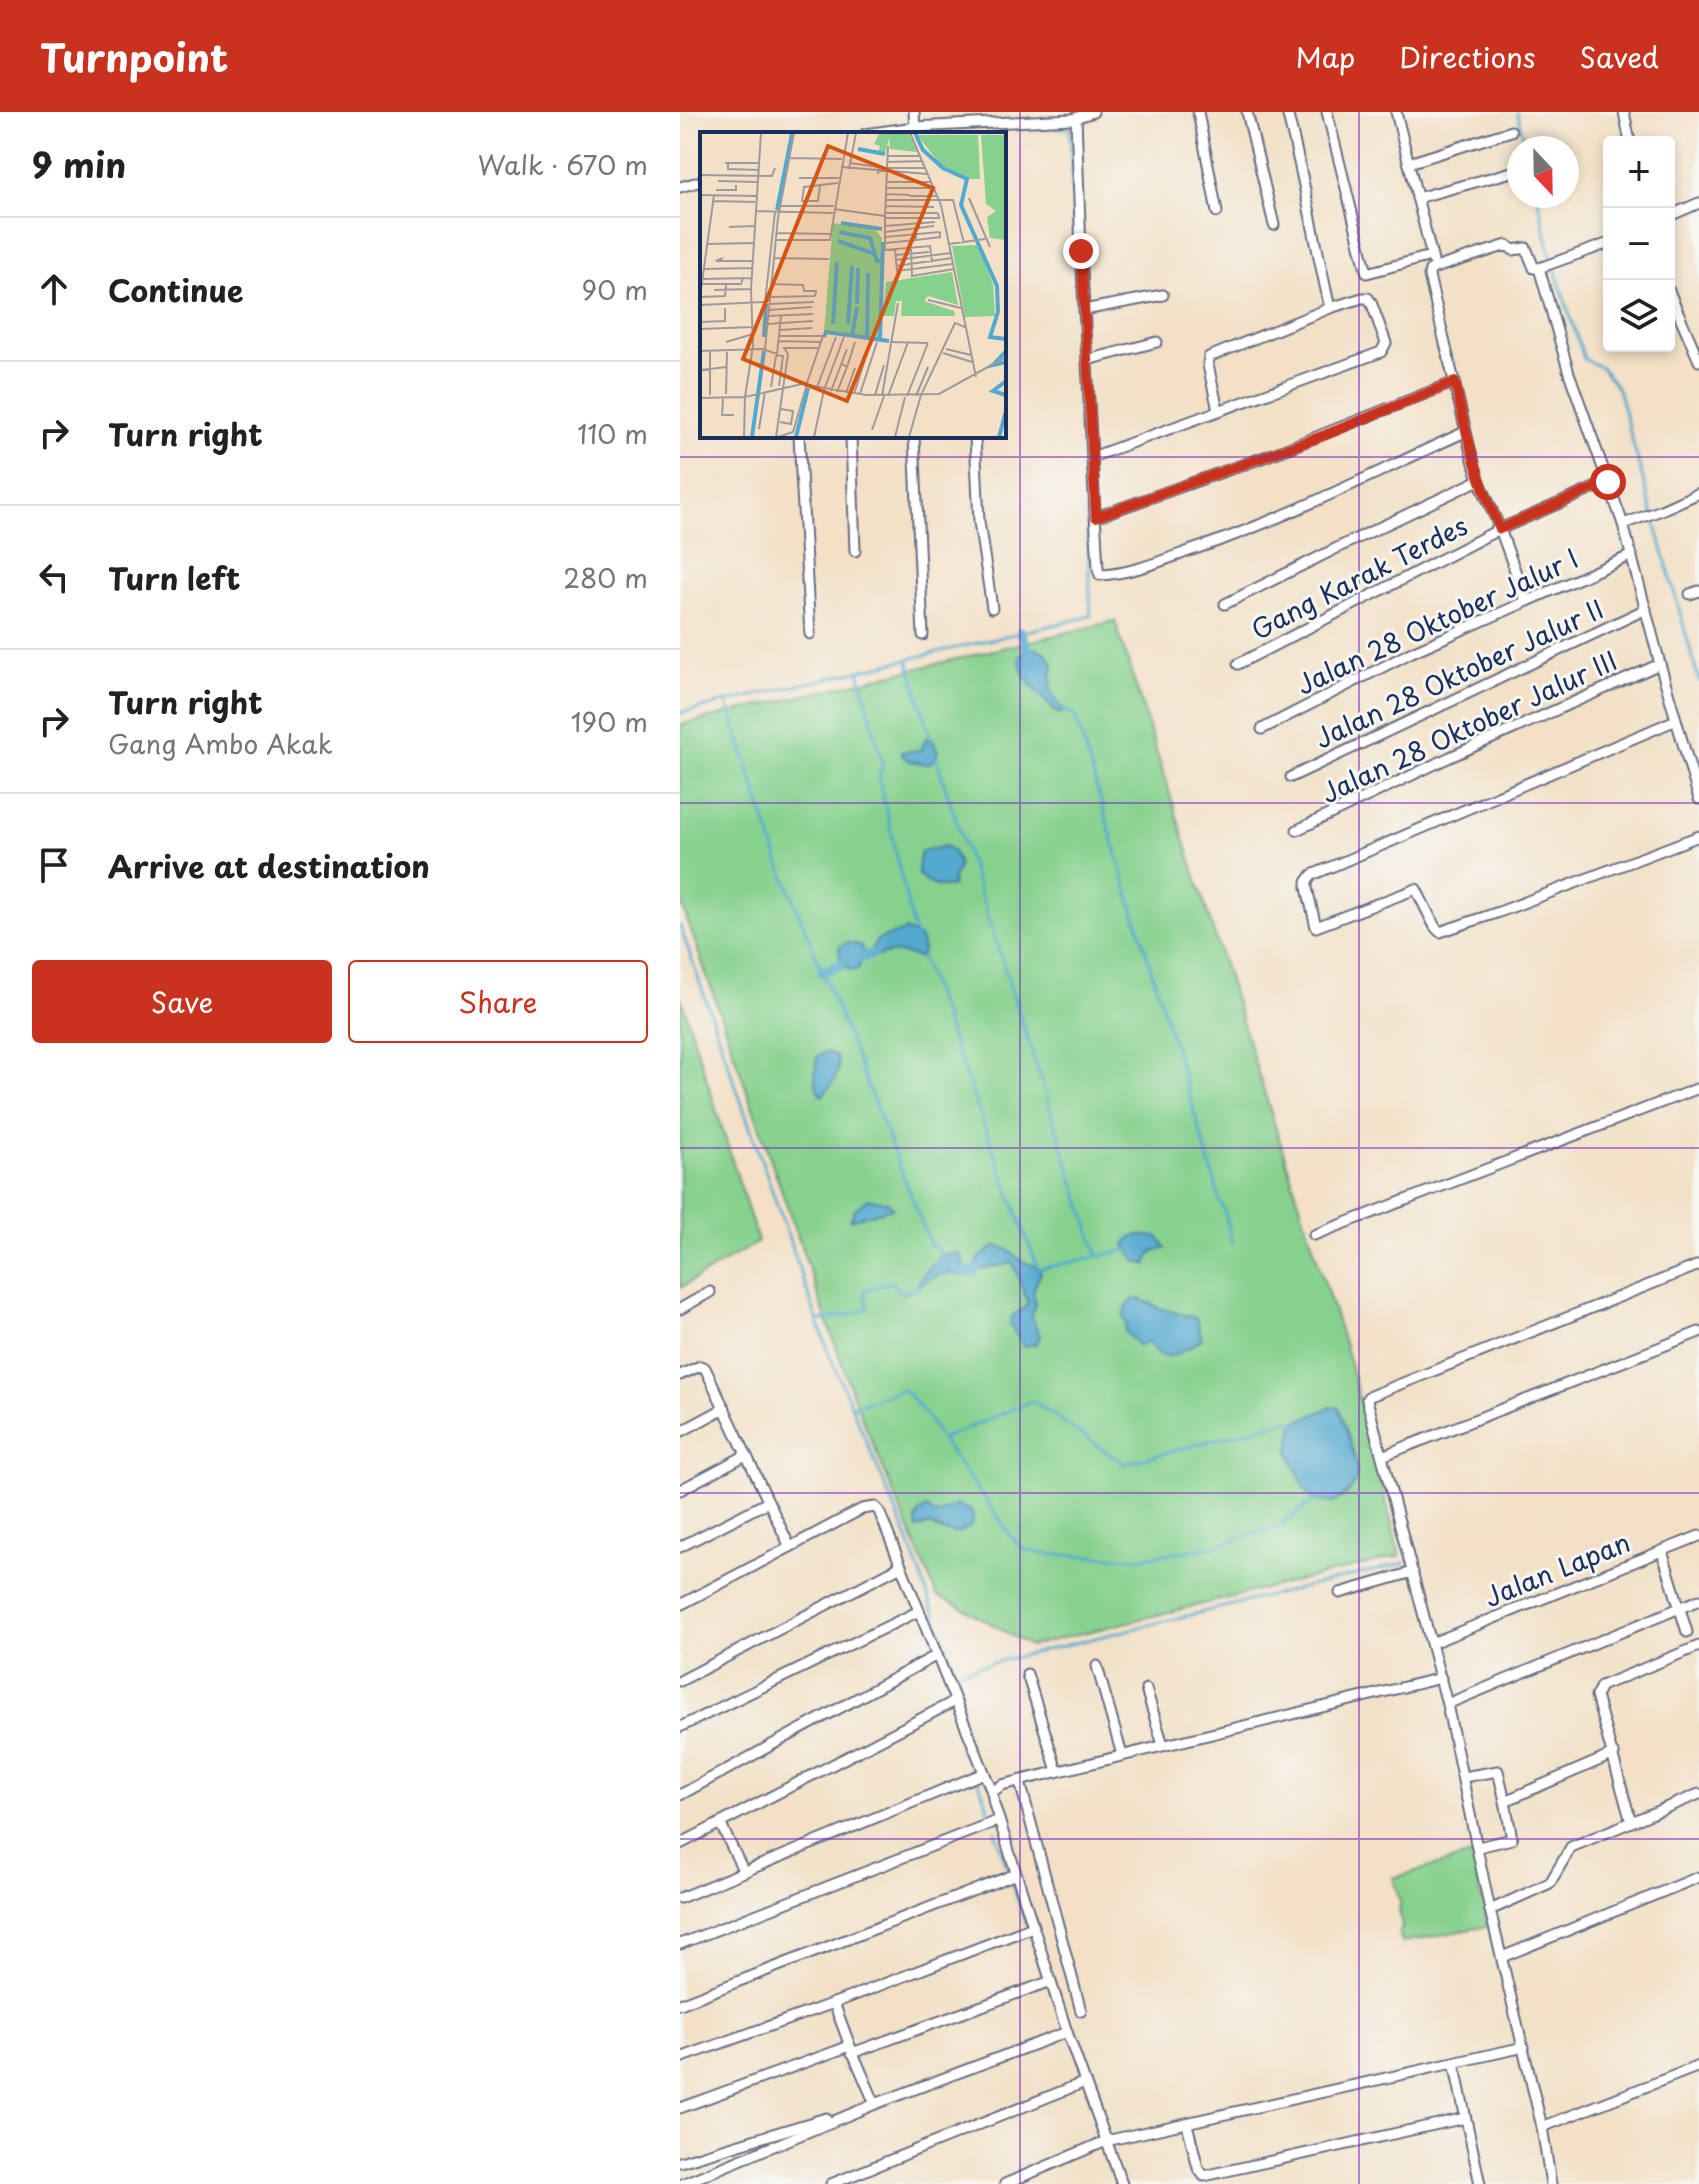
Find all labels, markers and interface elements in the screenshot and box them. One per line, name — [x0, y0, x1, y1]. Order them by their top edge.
text: Turnpoint — [40, 28, 228, 85]
text: Map — [1296, 35, 1355, 78]
text: Directions — [1399, 35, 1536, 78]
text: Saved — [1580, 35, 1659, 78]
inset map — [700, 132, 1006, 438]
north arrow — [1507, 136, 1579, 208]
map controls — [1603, 136, 1675, 352]
button: + — [1603, 136, 1675, 208]
text: 9 min — [32, 138, 126, 190]
text: Walk · 670 m — [478, 145, 648, 184]
button: − — [1603, 208, 1675, 280]
route end — [1063, 233, 1099, 269]
icon: ahead — [32, 267, 76, 311]
text: Continue — [108, 267, 243, 312]
text: 90 m — [581, 270, 648, 309]
button: layers — [1603, 280, 1675, 352]
icon: right — [32, 411, 76, 455]
text: Turn right — [108, 411, 263, 456]
text: 110 m — [577, 414, 648, 453]
route start — [1590, 464, 1626, 500]
street label: Gang Karak Terdes — [1244, 506, 1474, 648]
street label: Jalan 28 Oktober Jalur I — [1290, 538, 1584, 704]
icon: left — [32, 555, 76, 599]
text: Turn left — [108, 555, 240, 600]
text: 280 m — [563, 558, 648, 597]
street label: Jalan 28 Oktober Jalur II — [1308, 589, 1610, 757]
street label: Jalan 28 Oktober Jalur III — [1314, 640, 1624, 812]
text: Turn right — [108, 679, 263, 724]
icon: right — [32, 699, 76, 743]
text: 190 m — [571, 702, 648, 741]
text: Gang Ambo Akak — [108, 724, 333, 763]
icon: arrive — [32, 843, 76, 887]
text: Arrive at destination — [108, 843, 430, 888]
button: Save — [32, 960, 332, 1043]
button: Share — [348, 960, 648, 1043]
street label: Jalan Lapan — [1478, 1522, 1636, 1616]

